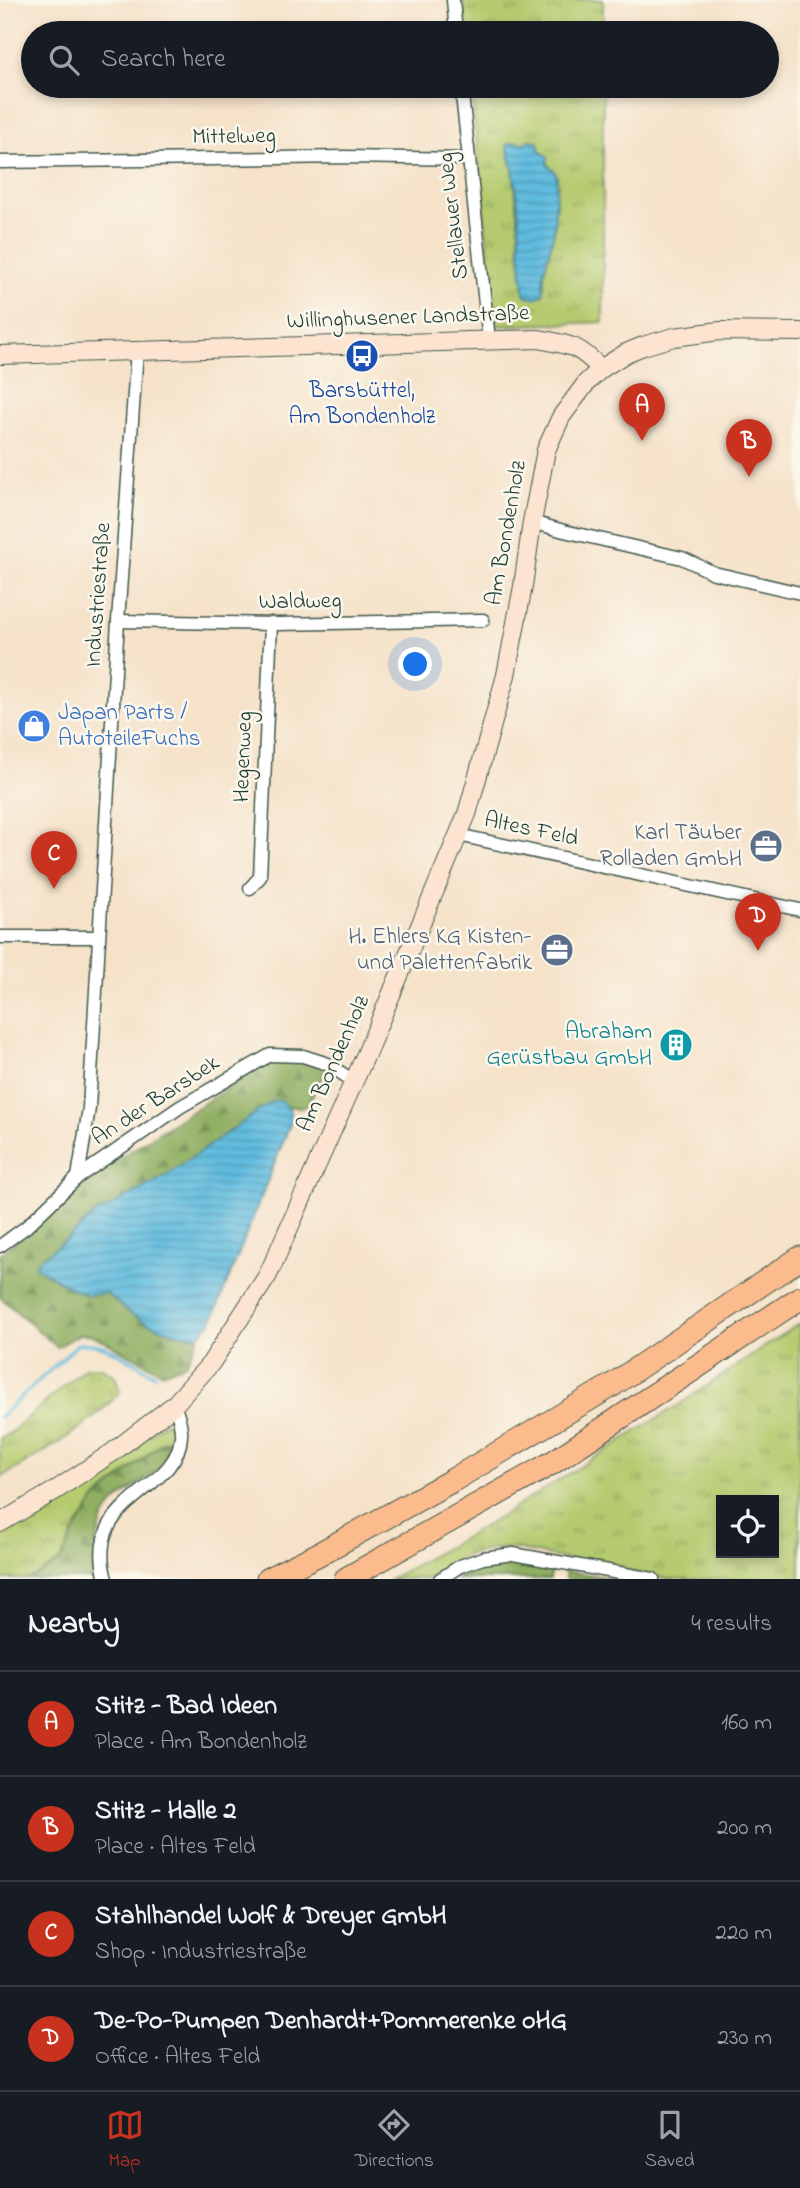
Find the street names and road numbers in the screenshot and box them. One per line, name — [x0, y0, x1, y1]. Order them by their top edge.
street label: Mittelweg — [192, 120, 276, 155]
street label: Stellauer Weg — [430, 150, 479, 281]
street label: Willinghusener Landstraße — [286, 297, 531, 340]
street label: Am Bondenholz — [478, 457, 536, 608]
street label: Industriestraße — [77, 521, 121, 669]
street label: Waldweg — [258, 585, 342, 620]
street label: Hegenweg — [226, 711, 263, 803]
street label: Altes Feld — [481, 804, 581, 856]
street label: Am Bondenholz — [289, 990, 379, 1138]
street label: An der Barsbek — [86, 1047, 227, 1155]

